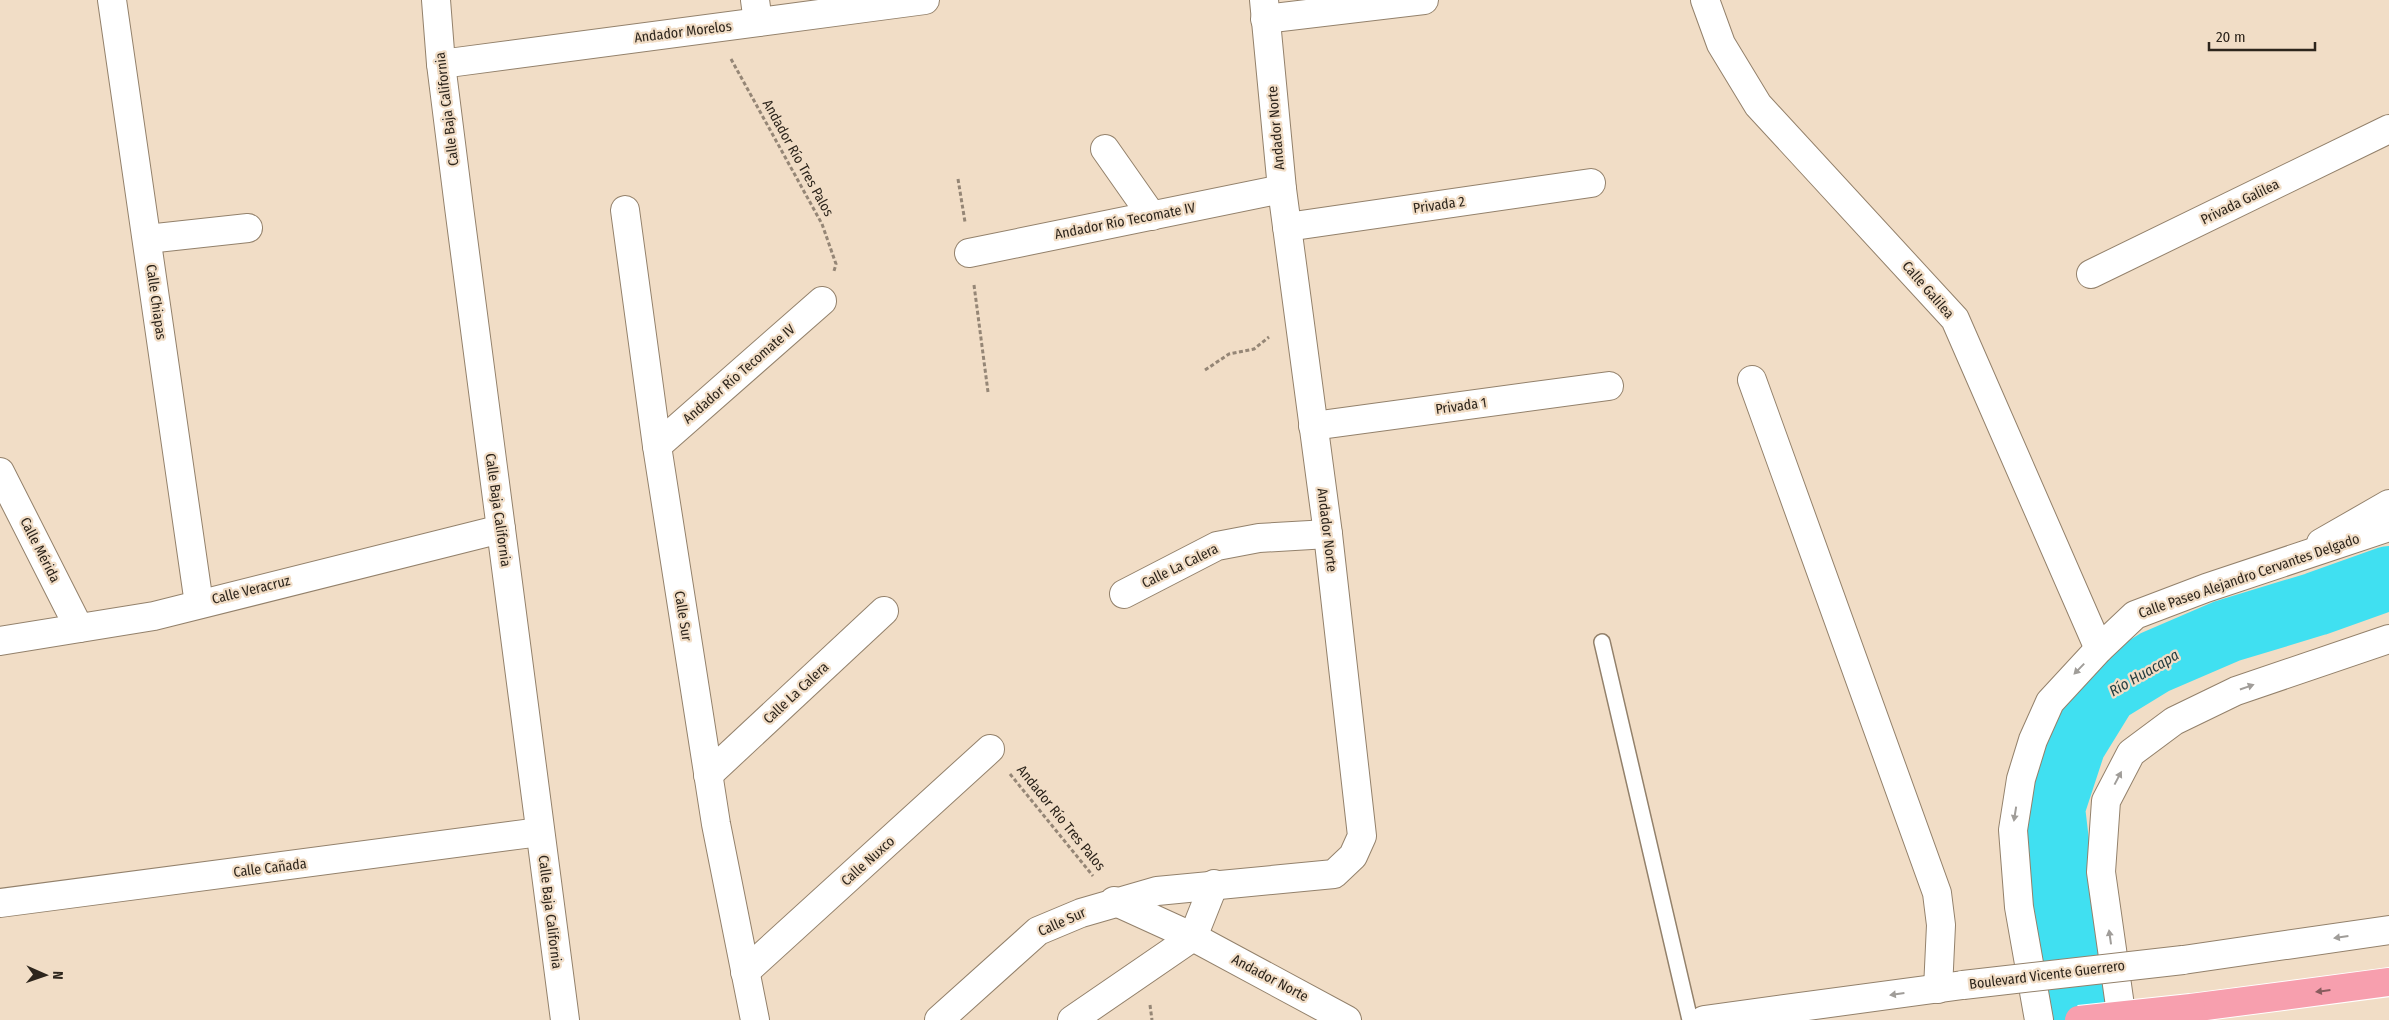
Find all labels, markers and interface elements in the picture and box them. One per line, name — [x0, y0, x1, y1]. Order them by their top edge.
street label: Andador Morelos — [633, 18, 733, 46]
scale bar — [2209, 20, 2315, 52]
text: 20 m — [2216, 28, 2246, 46]
street label: Calle Baja California — [432, 51, 462, 167]
street label: Andador Norte — [1264, 85, 1288, 171]
street label: Andador Río Tres Palos — [759, 97, 837, 219]
street label: Privada Galilea — [2198, 176, 2282, 228]
street label: Privada 2 — [1412, 193, 1466, 217]
street label: Andador Río Tecomate IV — [1053, 199, 1197, 243]
street label: Calle Galilea — [1898, 258, 1958, 322]
street label: Calle Chiapas — [142, 263, 170, 341]
street label: Andador Río Tecomate IV — [680, 320, 799, 427]
street label: Privada 1 — [1434, 394, 1488, 418]
street label: Calle Baja California — [482, 452, 514, 568]
street label: Andador Norte — [1313, 487, 1341, 573]
street label: Calle Mérida — [16, 515, 64, 586]
street label: Calle Paseo Alejandro Cervantes Delgado — [2136, 530, 2362, 622]
street label: Calle La Calera — [1139, 540, 1221, 592]
street label: Calle Veracruz — [210, 572, 292, 608]
street label: Calle Sur — [671, 590, 695, 642]
water label: Río Huacapa — [2106, 646, 2182, 700]
street label: Calle La Calera — [760, 658, 832, 728]
one-way arrow — [2073, 662, 2085, 674]
one-way arrow — [2240, 683, 2255, 691]
street label: Andador Río Tres Palos — [1013, 762, 1109, 874]
one-way arrow — [2114, 771, 2122, 786]
one-way arrow — [2011, 807, 2019, 823]
street label: Calle Nuxco — [838, 833, 898, 889]
street label: Calle Baja California — [535, 854, 565, 970]
street label: Calle Cañada — [232, 855, 308, 881]
street label: Calle Sur — [1036, 904, 1089, 940]
one-way arrow — [2106, 929, 2114, 945]
one-way arrow — [2332, 933, 2348, 941]
north arrow — [20, 950, 70, 1000]
street label: Andador Norte — [1229, 951, 1311, 1005]
street label: Boulevard Vicente Guerrero — [1968, 957, 2126, 993]
text: N — [49, 971, 66, 980]
one-way arrow — [2315, 987, 2331, 995]
one-way arrow — [1889, 990, 1905, 998]

